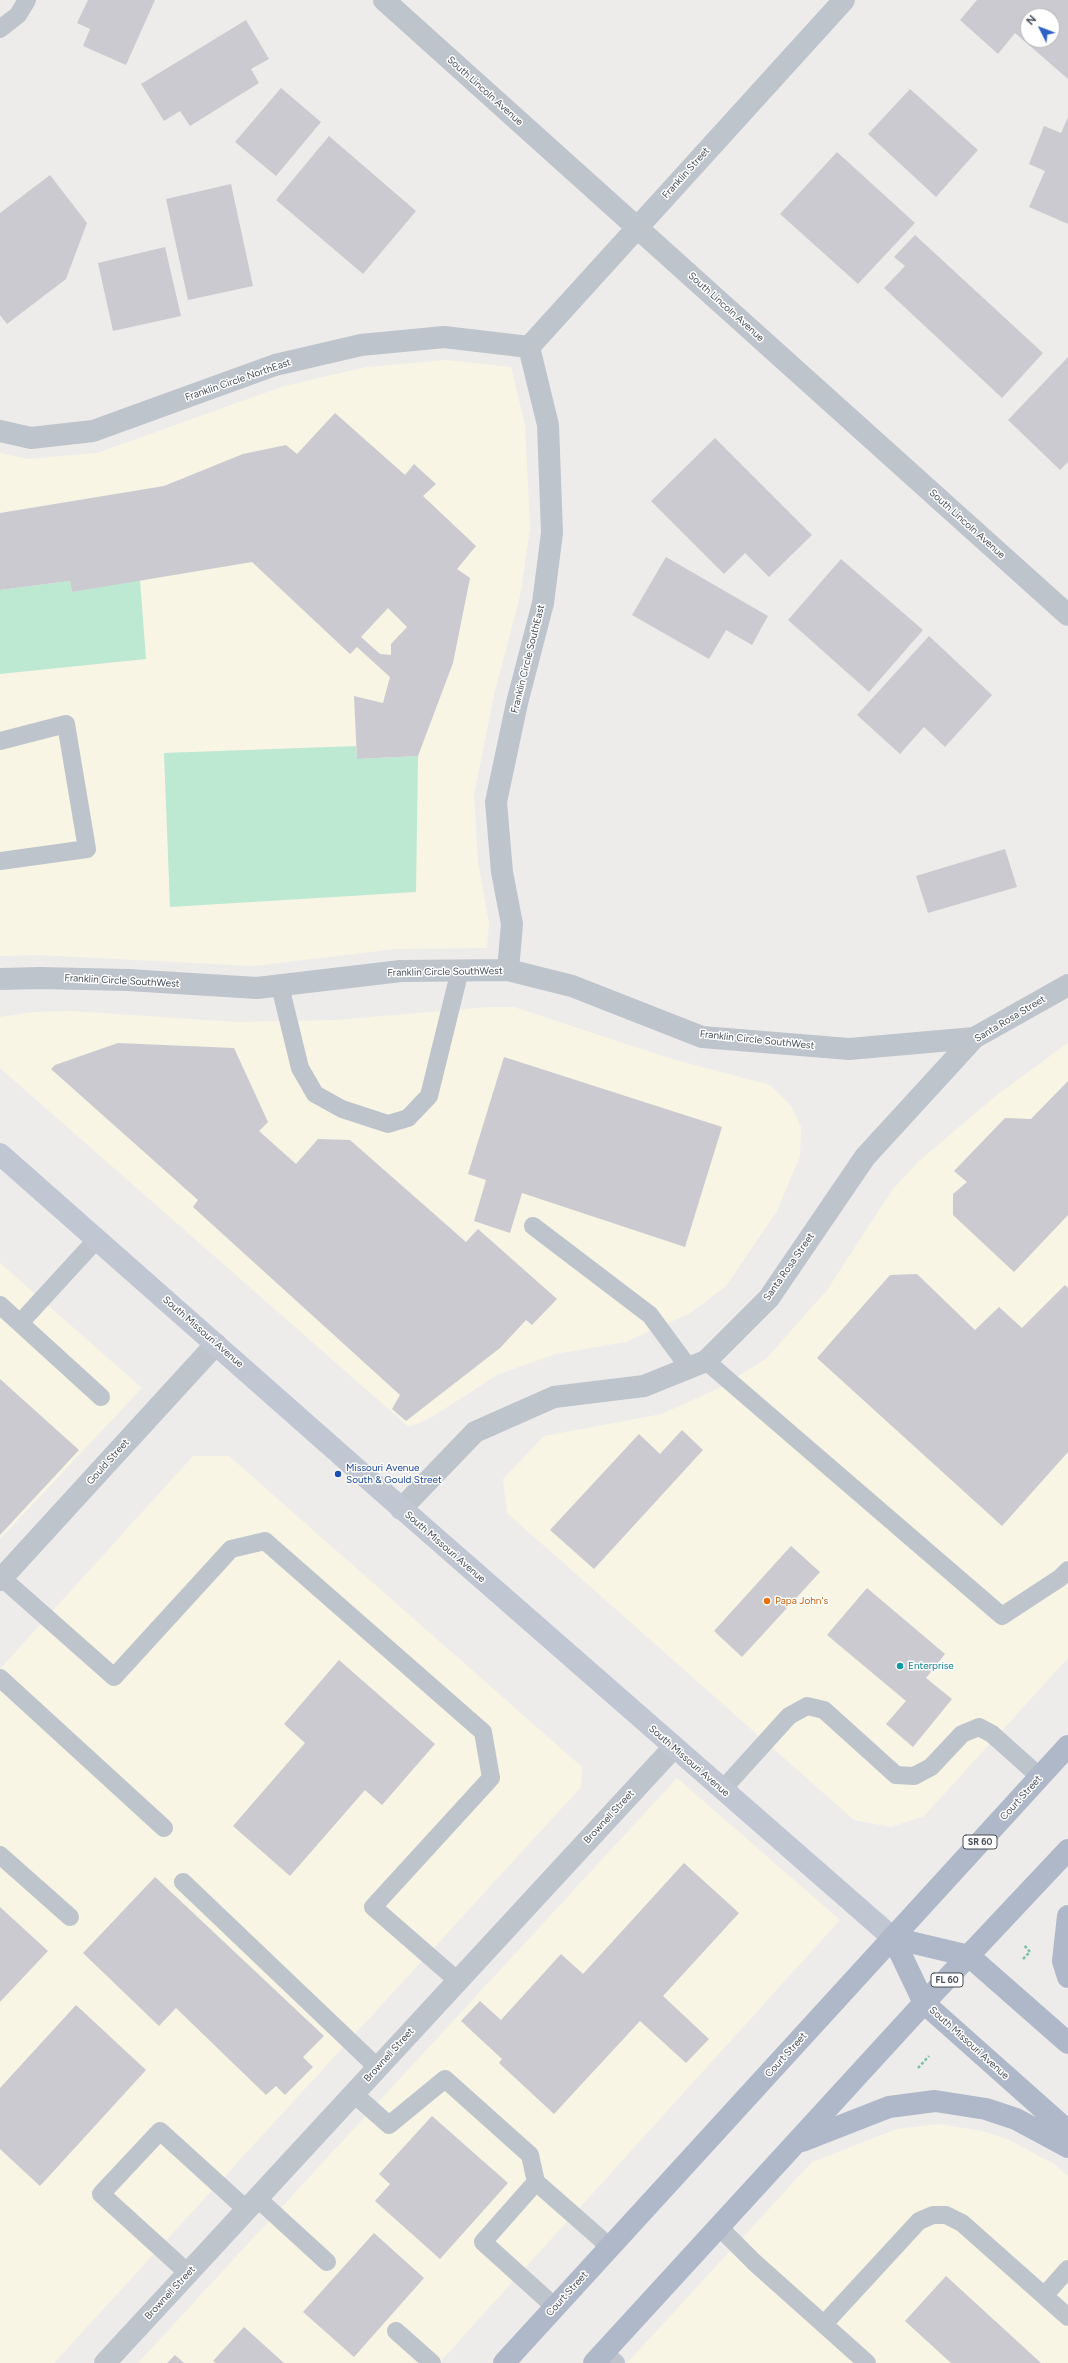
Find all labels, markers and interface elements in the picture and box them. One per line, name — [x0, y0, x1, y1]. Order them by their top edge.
north arrow — [1020, 8, 1060, 48]
text: N — [1024, 13, 1039, 28]
street label: South Lincoln Avenue — [445, 54, 525, 128]
street label: Franklin Street — [660, 145, 712, 201]
street label: South Lincoln Avenue — [686, 270, 766, 344]
street label: Franklin Circle NorthEast — [184, 356, 292, 404]
street label: South Lincoln Avenue — [927, 487, 1007, 561]
street label: Franklin Circle SouthEast — [509, 603, 547, 715]
street label: Franklin Circle SouthWest — [387, 965, 503, 979]
street label: Franklin Circle SouthWest — [64, 972, 180, 990]
street label: Santa Rosa Street — [972, 993, 1048, 1045]
street label: Franklin Circle SouthWest — [699, 1028, 815, 1052]
street label: Santa Rosa Street — [761, 1231, 817, 1303]
street label: South Missouri Avenue — [160, 1294, 246, 1370]
street label: Gould Street — [84, 1437, 132, 1487]
place label: Missouri Avenue South & Gould Street — [346, 1462, 442, 1486]
marker: Missouri Avenue South & Gould Street — [333, 1469, 343, 1479]
street label: South Missouri Avenue — [402, 1509, 488, 1585]
place label: Papa John's — [775, 1595, 828, 1607]
marker: Papa John's — [762, 1596, 772, 1606]
place label: Enterprise — [908, 1660, 954, 1672]
marker: Enterprise — [895, 1661, 905, 1671]
street label: South Missouri Avenue — [646, 1723, 732, 1799]
street label: Court Street — [998, 1773, 1044, 1823]
street label: Brownell Street — [581, 1788, 637, 1846]
road number: SR 60 — [963, 1835, 997, 1849]
road number: FL 60 — [931, 1973, 963, 1987]
street label: South Missouri Avenue — [927, 2004, 1011, 2082]
street label: Brownell Street — [361, 2025, 417, 2085]
street label: Court Street — [763, 2030, 809, 2080]
street label: Brownell Street — [142, 2264, 198, 2322]
street label: Court Street — [544, 2269, 590, 2319]

